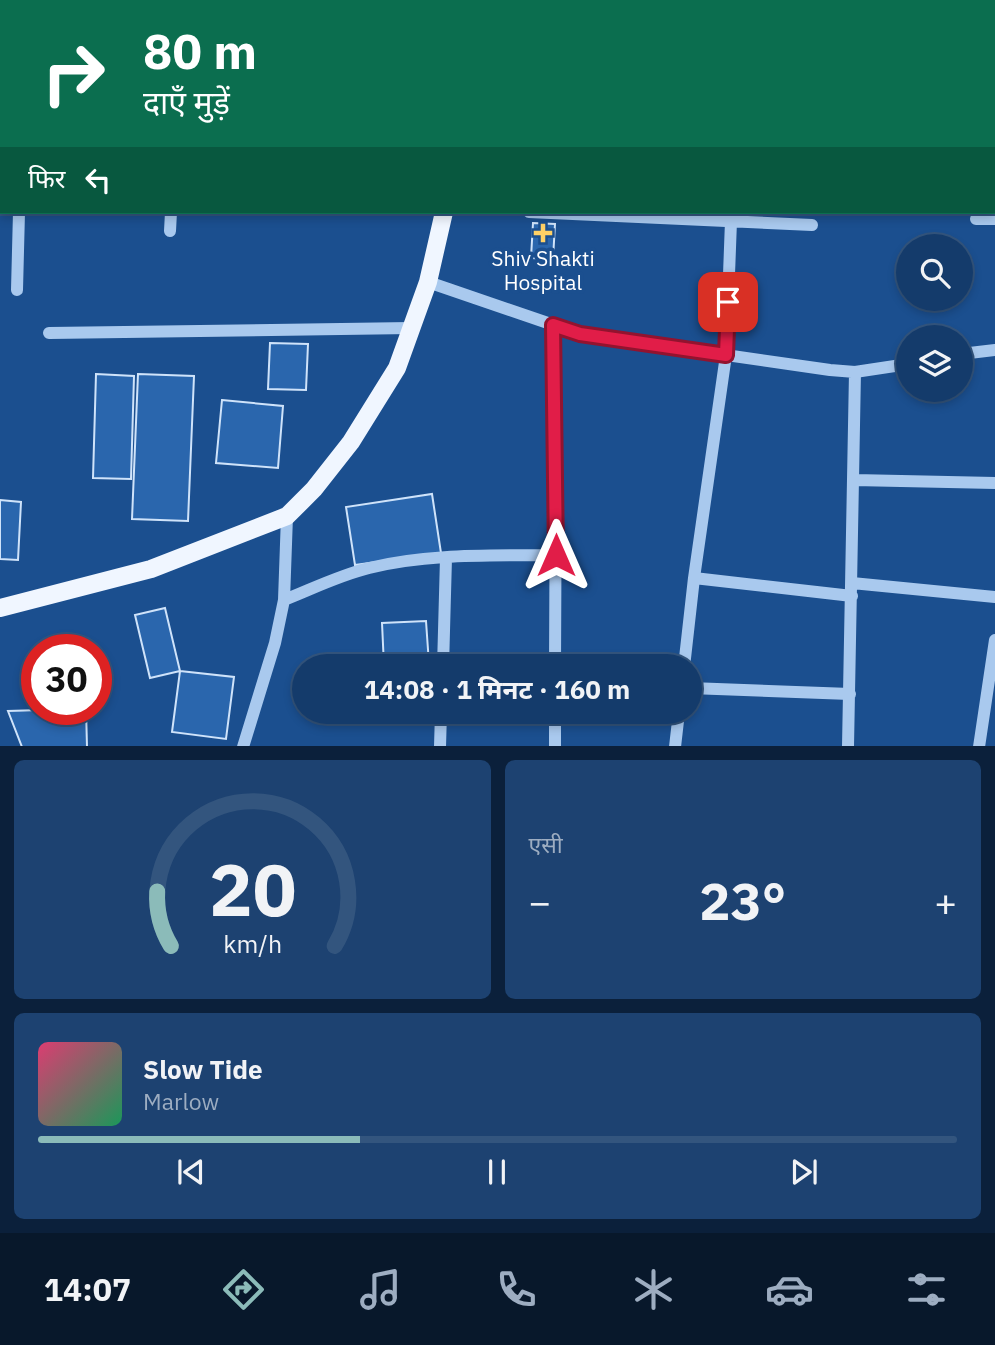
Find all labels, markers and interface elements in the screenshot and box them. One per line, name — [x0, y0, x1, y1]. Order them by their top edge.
text: 80 m — [143, 19, 257, 82]
icon: right — [28, 28, 119, 119]
text: दाएँ मुड़ें — [143, 81, 230, 123]
text: फिर — [28, 161, 65, 195]
icon: left — [79, 161, 117, 199]
marker: Shiv Shakti Hospital — [533, 223, 553, 243]
map controls — [896, 234, 973, 402]
button: search — [896, 234, 973, 311]
place label: Shiv Shakti Hospital — [491, 244, 595, 296]
pin — [698, 272, 758, 332]
icon: arrive — [709, 283, 747, 321]
button: layers — [896, 325, 973, 402]
position arrow — [519, 518, 593, 592]
speed limit sign: 30 — [21, 634, 112, 725]
text: 14:08 · 1 मिनट · 160 m — [364, 672, 630, 706]
text: एसी — [529, 829, 563, 859]
text: 20 — [209, 841, 296, 936]
text: 23° — [699, 867, 786, 934]
text: − — [529, 877, 551, 926]
text: + — [934, 877, 957, 926]
text: km/h — [223, 926, 282, 959]
text: Slow Tide — [143, 1052, 263, 1086]
text: Marlow — [143, 1086, 219, 1116]
icon: previous — [172, 1153, 210, 1191]
icon: pause — [478, 1153, 516, 1191]
icon: next — [785, 1153, 823, 1191]
icon: directions — [219, 1265, 268, 1314]
icon: music — [356, 1265, 405, 1314]
icon: phone — [492, 1265, 541, 1314]
icon: climate — [629, 1265, 678, 1314]
icon: car — [765, 1265, 814, 1314]
icon: filters — [902, 1265, 951, 1314]
text: 14:07 — [44, 1268, 131, 1310]

